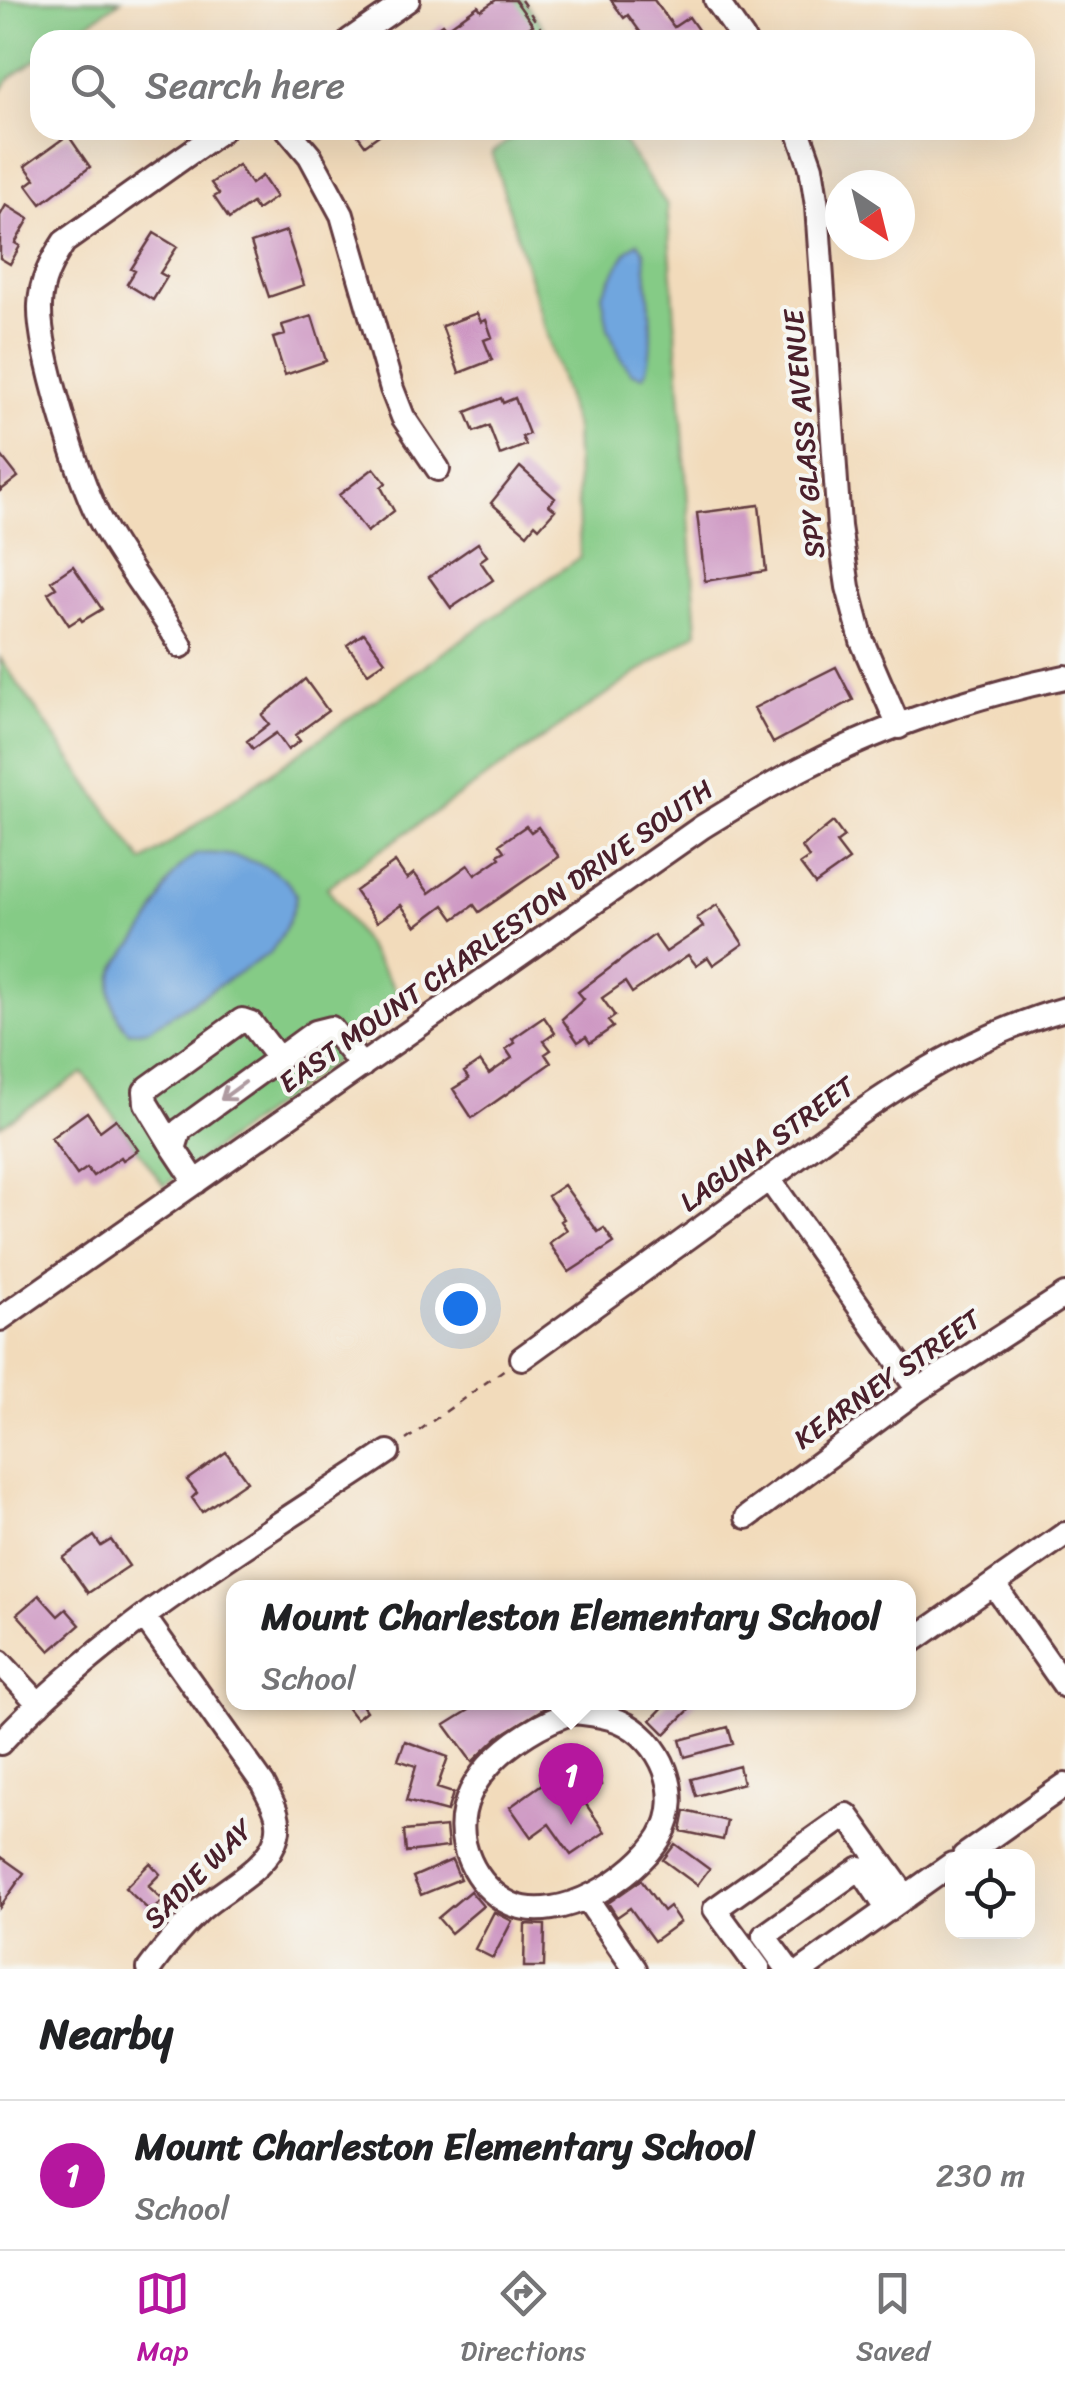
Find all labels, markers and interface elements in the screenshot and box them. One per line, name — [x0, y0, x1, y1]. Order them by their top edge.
search box — [30, 30, 1035, 140]
text: Search here — [145, 52, 345, 119]
icon: search — [65, 58, 120, 113]
north arrow — [825, 170, 915, 260]
street label: SPY GLASS AVENUE — [769, 306, 839, 560]
street label: EAST MOUNT CHARLESTON DRIVE SOUTH — [268, 766, 724, 1106]
street label: LAGUNA STREET — [668, 1062, 867, 1225]
one-way arrow — [220, 1080, 247, 1101]
your location — [435, 1283, 486, 1334]
street label: KEARNEY STREET — [783, 1295, 993, 1462]
popup — [226, 1580, 916, 1710]
text: Mount Charleston Elementary School — [261, 1583, 881, 1650]
text: School — [261, 1650, 356, 1707]
pin: 1 — [538, 1742, 604, 1825]
street label: SADIE WAY — [131, 1806, 266, 1941]
map controls — [945, 1849, 1035, 1939]
button: locate — [945, 1849, 1035, 1939]
text: Nearby — [40, 1997, 173, 2071]
text: Mount Charleston Elementary School — [135, 2113, 754, 2180]
text: 1 — [66, 2147, 79, 2204]
text: 230 m — [936, 2147, 1025, 2204]
text: School — [135, 2180, 229, 2237]
tab: Map — [135, 2266, 190, 2375]
tab: Directions — [460, 2266, 586, 2375]
tab: Saved — [856, 2266, 930, 2375]

